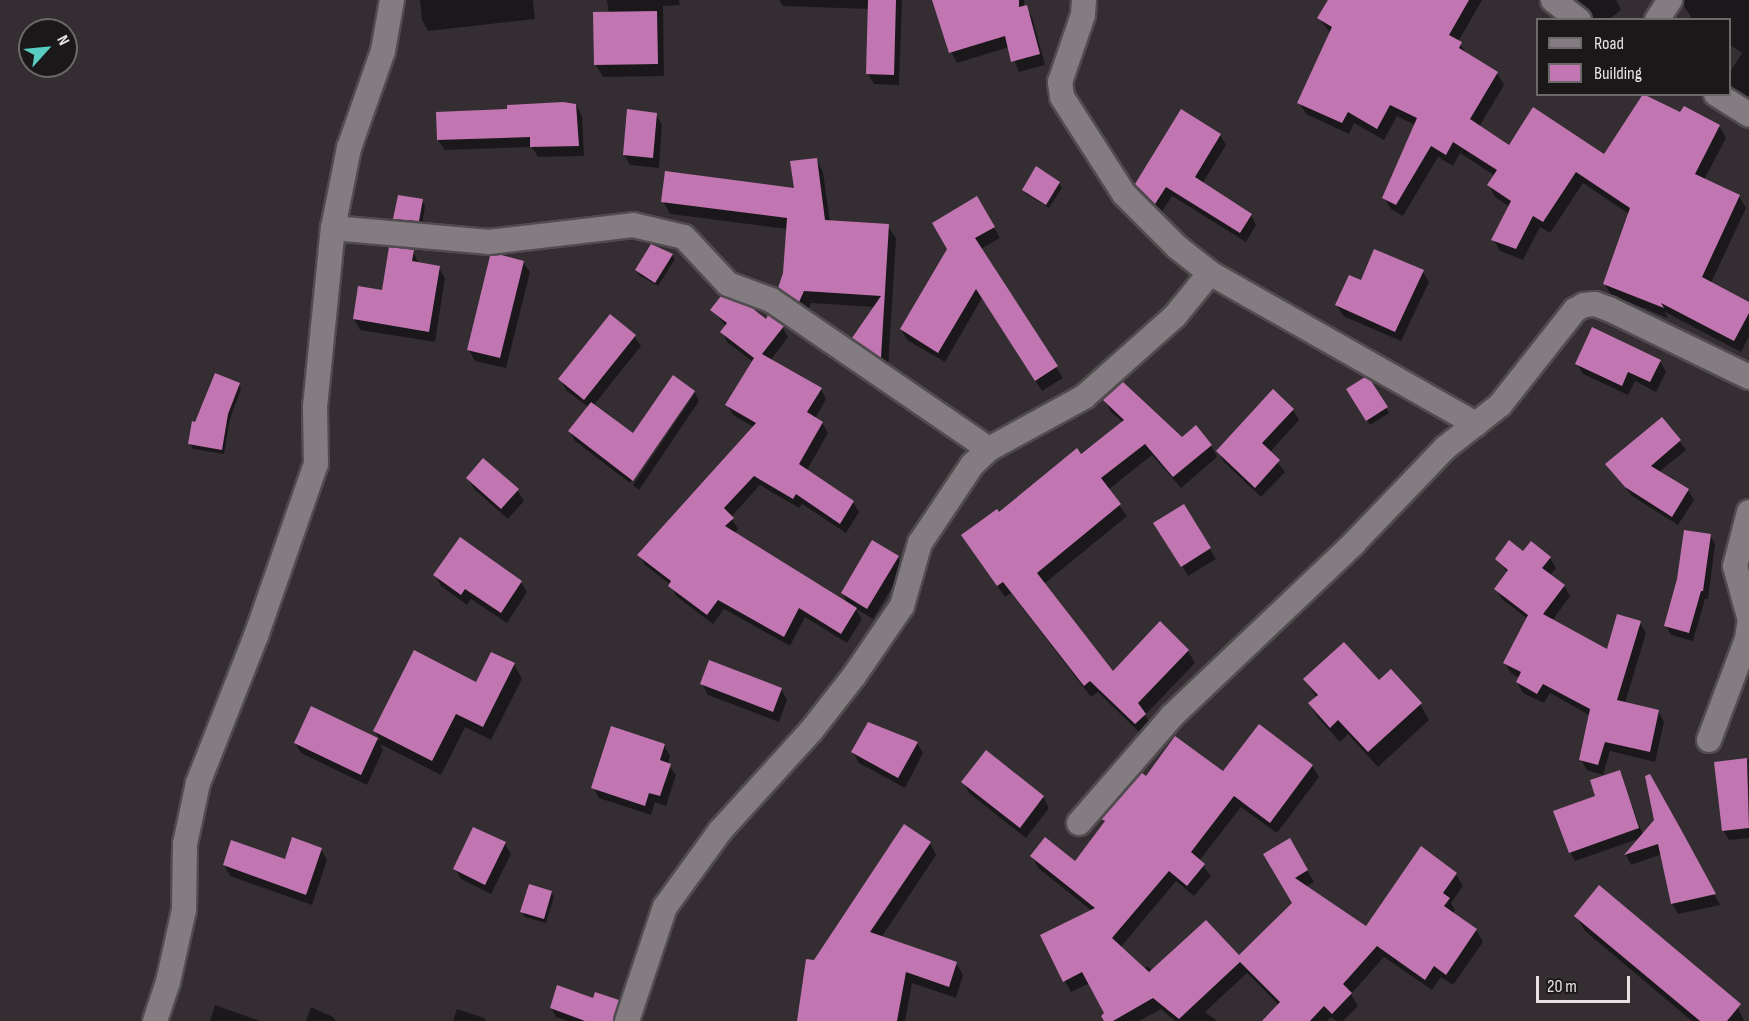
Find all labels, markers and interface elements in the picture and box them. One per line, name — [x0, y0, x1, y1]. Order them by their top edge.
north arrow — [18, 18, 78, 78]
legend — [1536, 18, 1731, 96]
text: N — [52, 32, 73, 49]
text: Road — [1594, 33, 1624, 54]
text: Building — [1594, 63, 1642, 84]
scale bar — [1539, 964, 1634, 1002]
text: 20 m — [1547, 976, 1577, 997]

